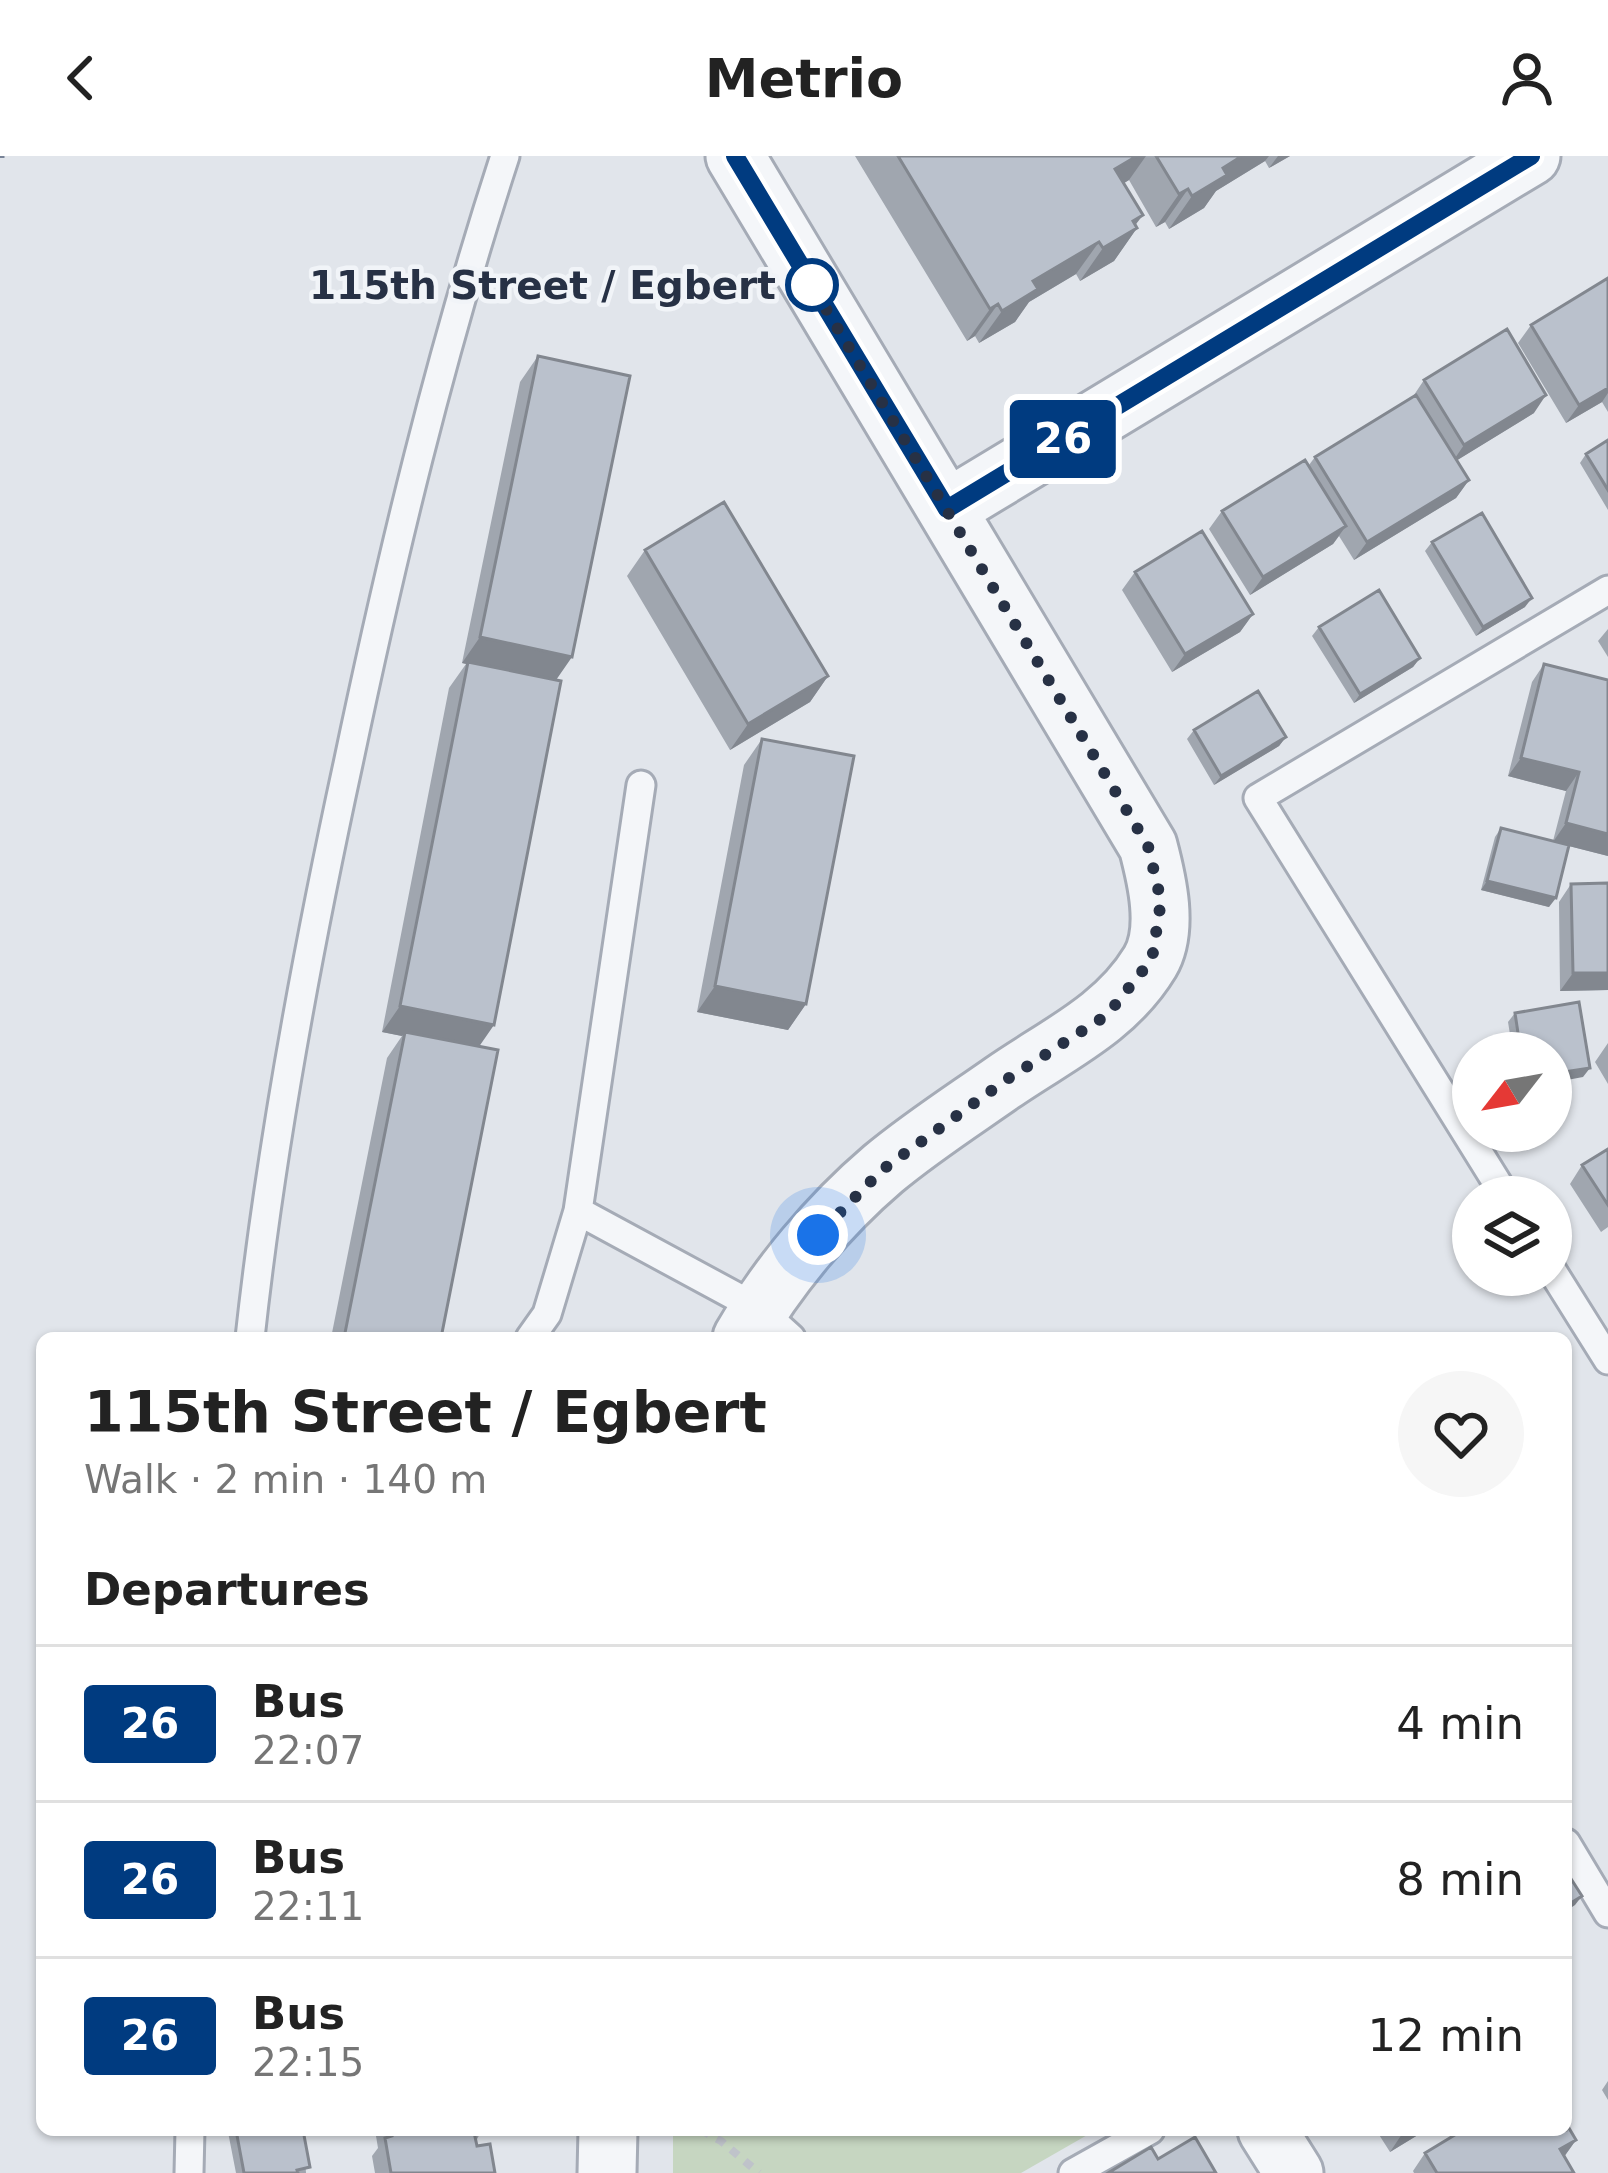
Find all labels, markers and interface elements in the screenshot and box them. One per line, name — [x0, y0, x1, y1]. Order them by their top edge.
icon: back — [48, 45, 114, 111]
icon: person — [1494, 45, 1560, 111]
text: Metrio — [705, 47, 903, 110]
marker: 115th Street / Egbert — [787, 260, 837, 310]
place label: 115th Street / Egbert — [309, 263, 776, 308]
line badge: 26 — [1009, 400, 1117, 478]
text: 26 — [1034, 414, 1092, 463]
north arrow — [1452, 1032, 1572, 1152]
map controls — [1452, 1032, 1572, 1296]
button: layers — [1452, 1176, 1572, 1296]
your location — [788, 1205, 848, 1265]
button: heart — [1398, 1371, 1524, 1497]
text: 115th Street / Egbert — [84, 1379, 767, 1445]
text: Walk · 2 min · 140 m — [84, 1457, 487, 1502]
text: Departures — [84, 1563, 370, 1616]
text: Bus — [252, 1675, 345, 1728]
text: 4 min — [1396, 1697, 1524, 1750]
text: 26 — [121, 1699, 179, 1748]
text: 22:07 — [252, 1728, 364, 1773]
text: Bus — [252, 1831, 345, 1884]
text: 8 min — [1396, 1853, 1524, 1906]
text: 26 — [121, 1855, 179, 1904]
text: 22:11 — [252, 1884, 364, 1929]
text: Bus — [252, 1987, 345, 2040]
text: 12 min — [1368, 2009, 1524, 2062]
text: 26 — [121, 2011, 179, 2060]
text: 22:15 — [252, 2040, 364, 2085]

